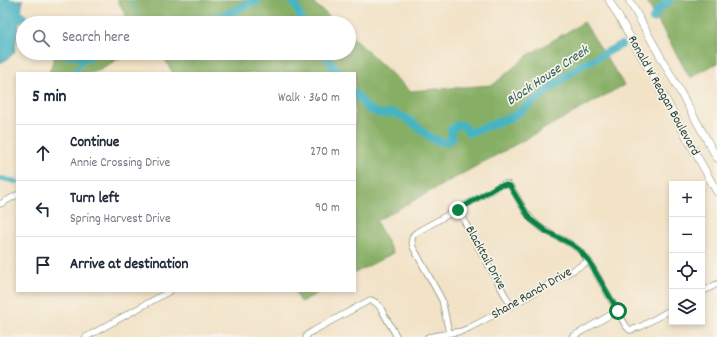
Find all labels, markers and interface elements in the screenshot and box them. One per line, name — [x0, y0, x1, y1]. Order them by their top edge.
search box — [16, 16, 356, 60]
icon: search — [30, 27, 52, 49]
text: Search here — [62, 27, 130, 49]
street label: Ronald W Reagan Boulevard — [622, 33, 704, 159]
water label: Block House Creek — [503, 40, 594, 111]
text: 5 min — [32, 86, 66, 110]
text: Walk · 360 m — [278, 89, 340, 108]
text: Continue — [70, 132, 119, 154]
icon: ahead — [32, 142, 54, 164]
text: 270 m — [310, 143, 340, 162]
text: Annie Crossing Drive — [70, 154, 170, 173]
map controls — [669, 181, 705, 325]
button: + — [669, 181, 705, 217]
text: Turn left — [70, 188, 119, 210]
icon: left — [32, 198, 54, 220]
text: 90 m — [315, 199, 340, 218]
route end — [449, 201, 467, 219]
text: Spring Harvest Drive — [70, 210, 171, 229]
button: − — [669, 217, 705, 253]
street label: Blacktail Drive — [460, 223, 510, 294]
button: locate — [669, 253, 705, 289]
icon: arrive — [32, 254, 54, 276]
text: Arrive at destination — [70, 254, 188, 276]
street label: Shane Ranch Drive — [488, 263, 576, 325]
button: layers — [669, 289, 705, 325]
route start — [609, 302, 627, 320]

